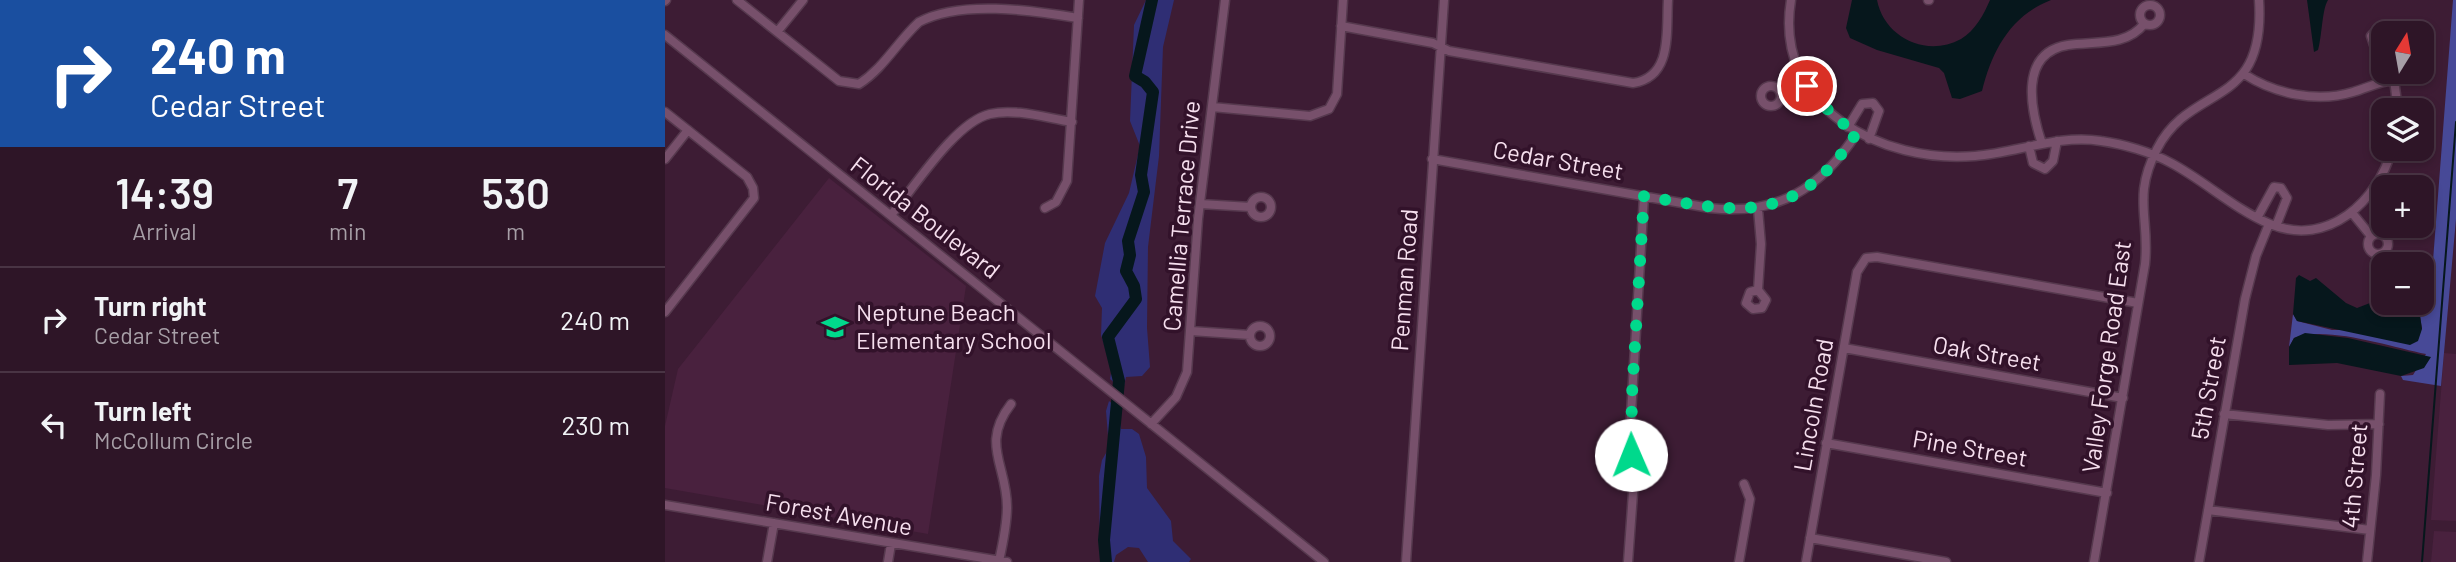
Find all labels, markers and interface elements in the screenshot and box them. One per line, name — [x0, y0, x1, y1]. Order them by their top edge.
north arrow — [2371, 21, 2434, 84]
map controls — [2371, 21, 2434, 315]
text: 240 m — [150, 25, 286, 84]
icon: right — [35, 28, 126, 119]
pin — [1777, 56, 1837, 116]
icon: arrive — [1788, 67, 1826, 105]
text: Cedar Street — [150, 85, 326, 123]
button: layers — [2371, 98, 2434, 161]
street label: Camellia Terrace Drive — [1156, 99, 1205, 332]
street label: Cedar Street — [1491, 134, 1626, 185]
street label: Florida Boulevard — [846, 150, 1006, 284]
text: 14:39 — [115, 167, 214, 217]
text: 7 — [337, 167, 358, 217]
text: 530 — [481, 167, 550, 217]
button: + — [2371, 175, 2434, 238]
street label: Penman Road — [1384, 208, 1423, 352]
text: Arrival — [132, 217, 197, 245]
text: min — [329, 217, 366, 245]
text: m — [506, 217, 525, 245]
street label: Valley Forge Road East — [2075, 239, 2136, 475]
button: − — [2371, 252, 2434, 315]
text: Turn right — [94, 290, 207, 321]
place label: Neptune Beach Elementary School — [856, 297, 1051, 354]
icon: right — [35, 301, 73, 339]
text: 240 m — [560, 304, 630, 335]
school or university icon: Neptune Beach Elementary School — [820, 312, 850, 342]
text: Cedar Street — [94, 321, 220, 349]
street label: Oak Street — [1931, 329, 2044, 376]
street label: 5th Street — [2184, 334, 2231, 442]
street label: Lincoln Road — [1787, 336, 1838, 473]
text: Turn left — [94, 395, 192, 426]
icon: left — [35, 406, 73, 444]
text: 230 m — [561, 409, 630, 440]
position arrow — [1594, 418, 1668, 492]
street label: 4th Street — [2334, 422, 2373, 530]
street label: Pine Street — [1911, 423, 2030, 472]
text: McCollum Circle — [94, 426, 253, 454]
street label: Forest Avenue — [764, 486, 915, 541]

